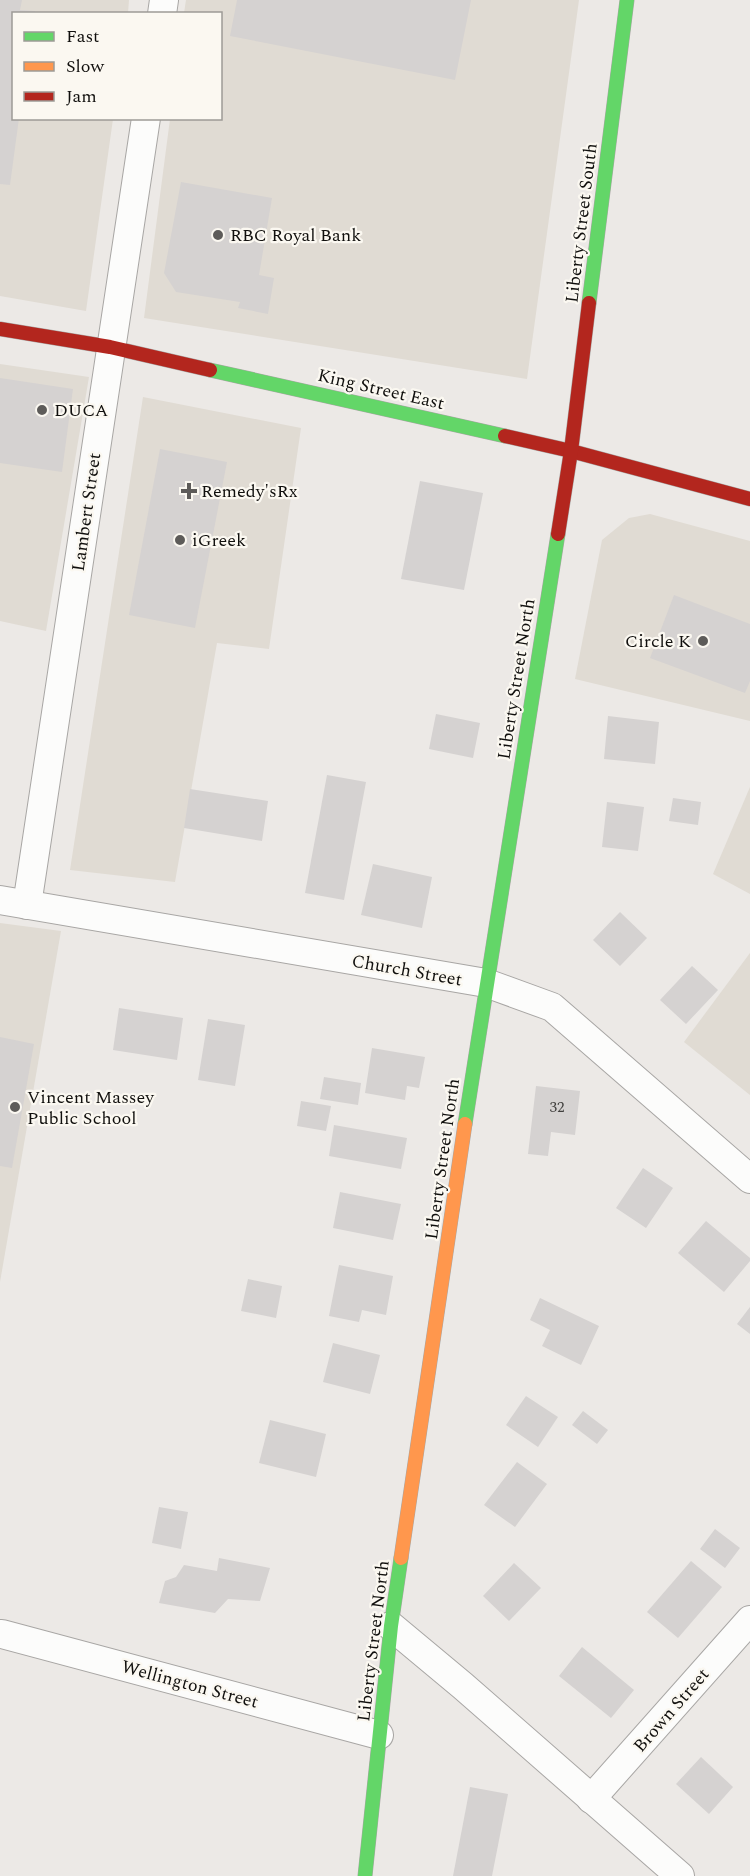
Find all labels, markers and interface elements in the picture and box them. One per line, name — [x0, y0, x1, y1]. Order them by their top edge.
legend — [12, 12, 222, 120]
text: Fast — [66, 23, 99, 50]
text: Slow — [66, 53, 105, 80]
text: Jam — [66, 83, 97, 110]
street label: Liberty Street South — [558, 142, 605, 305]
place label: RBC Royal Bank — [230, 222, 361, 249]
marker: RBC Royal Bank — [211, 228, 225, 242]
street label: King Street East — [315, 362, 447, 417]
place label: DUCA — [54, 397, 108, 424]
marker: DUCA — [35, 403, 49, 417]
street label: Lambert Street — [65, 451, 108, 573]
place label: Remedy'sRx — [201, 478, 298, 505]
marker: Remedy'sRx — [182, 484, 196, 498]
place label: iGreek — [192, 527, 246, 554]
marker: iGreek — [173, 533, 187, 547]
street label: Liberty Street North — [490, 597, 543, 761]
place label: Circle K — [625, 628, 691, 655]
marker: Circle K — [696, 634, 710, 648]
street label: Church Street — [350, 948, 464, 993]
street label: Liberty Street North — [418, 1077, 467, 1241]
place label: Vincent Massey Public School — [27, 1084, 155, 1132]
house number: 32 — [549, 1096, 565, 1119]
marker: Vincent Massey Public School — [8, 1100, 22, 1114]
street label: Liberty Street North — [350, 1559, 397, 1723]
street label: Wellington Street — [118, 1653, 261, 1716]
street label: Brown Street — [627, 1662, 716, 1759]

